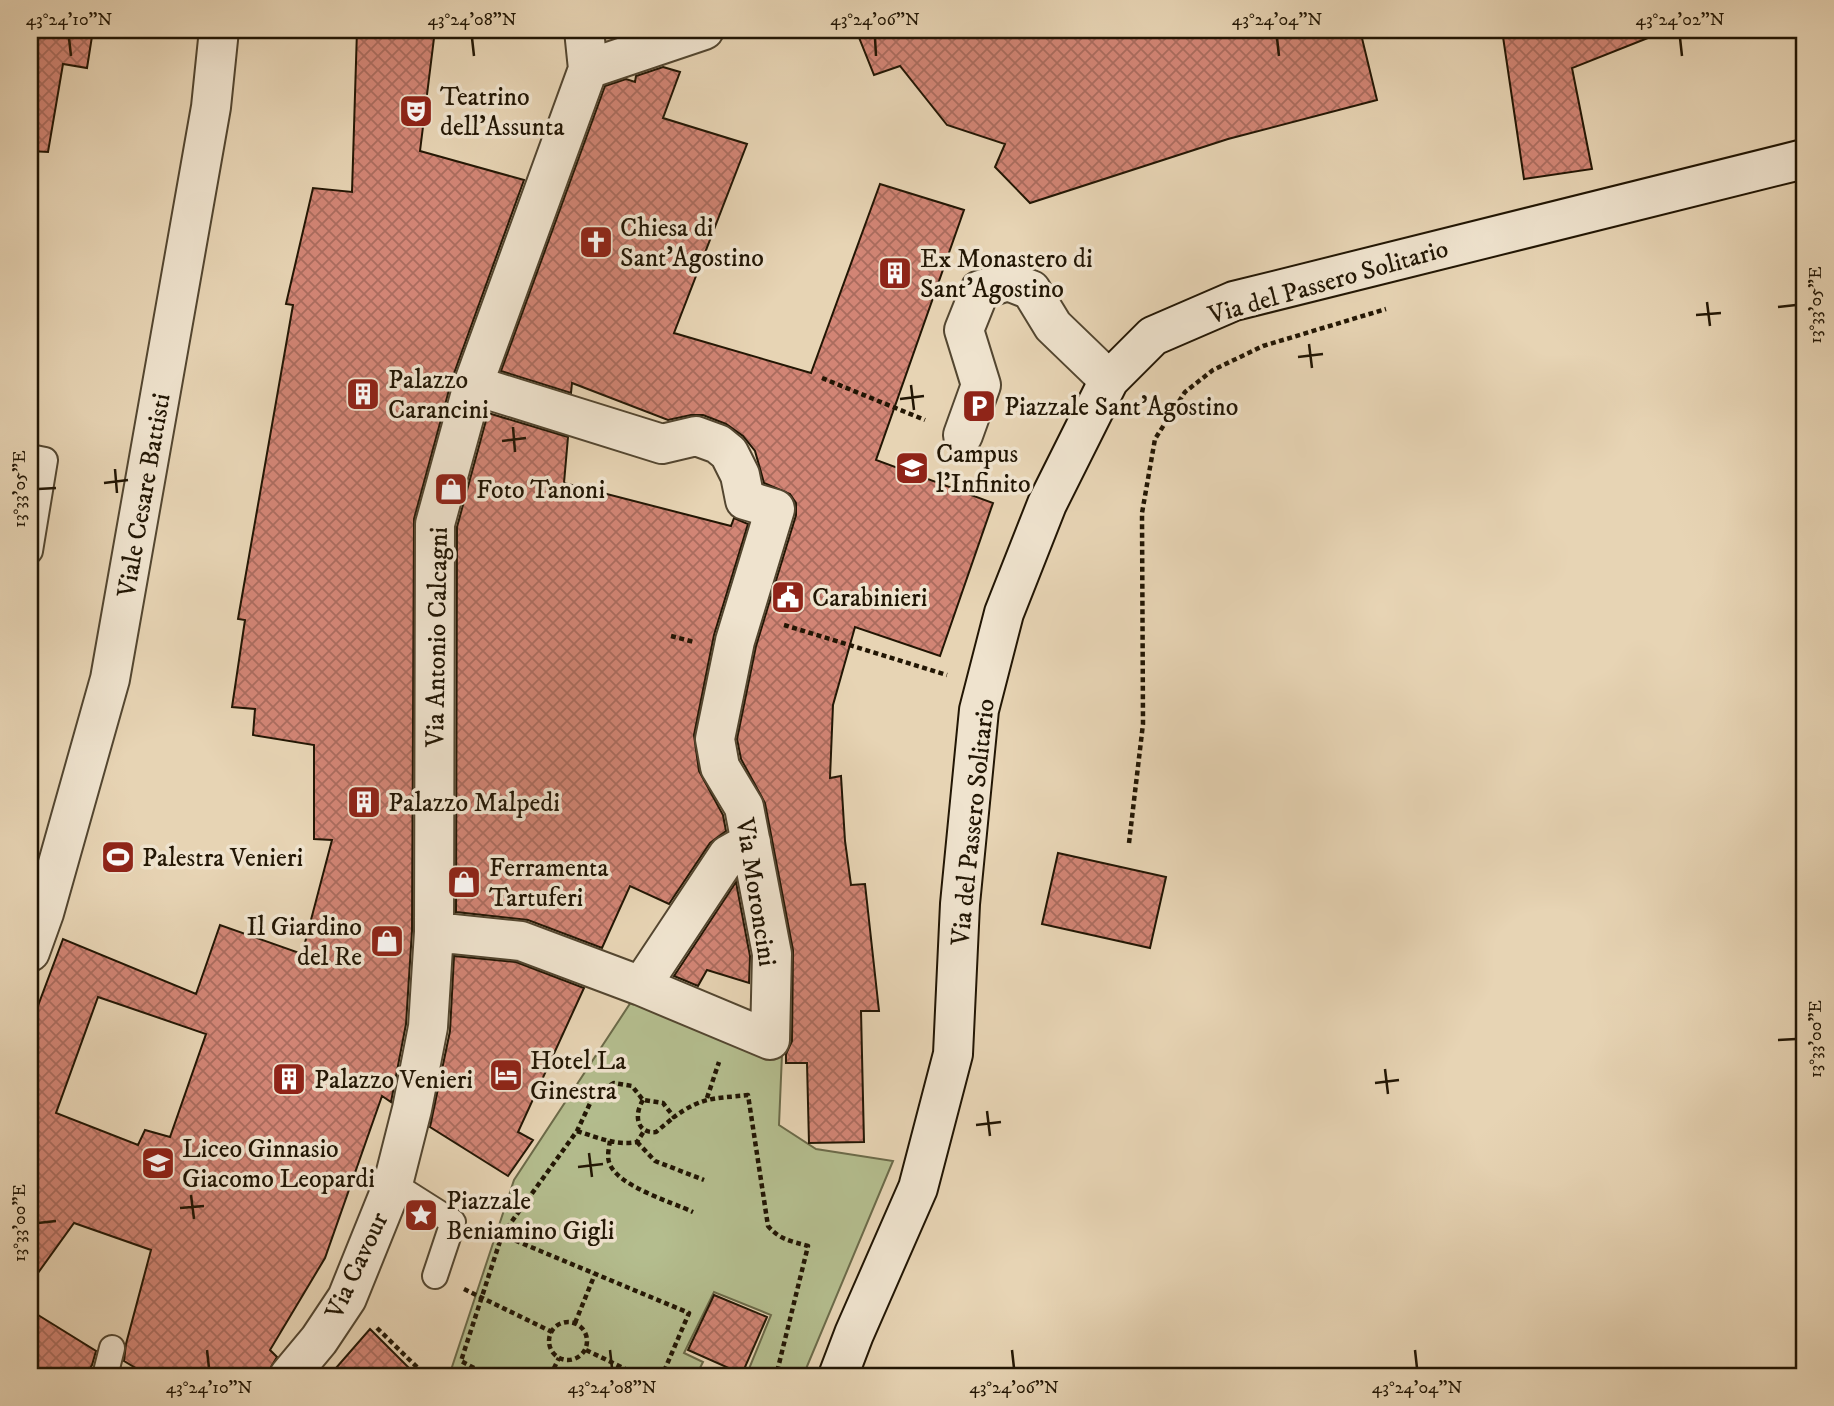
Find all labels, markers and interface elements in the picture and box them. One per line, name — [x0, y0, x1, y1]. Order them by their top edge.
text: 43°24'10"N — [26, 9, 113, 31]
text: 43°24'08"N — [427, 9, 517, 31]
text: 43°24'06"N — [830, 9, 920, 31]
text: 43°24'04"N — [1232, 9, 1322, 31]
text: 43°24'02"N — [1636, 9, 1725, 31]
place label: Teatrino dell'Assunta — [440, 81, 564, 144]
theatre icon: Teatrino dell'Assunta — [397, 92, 435, 130]
place label: Chiesa di Sant'Agostino — [620, 212, 764, 275]
church icon: Chiesa di Sant'Agostino — [577, 223, 615, 261]
street label: Via del Passero Solitario — [1204, 232, 1452, 333]
place label: Ex Monastero di Sant'Agostino — [920, 243, 1093, 306]
building icon: Ex Monastero di Sant'Agostino — [876, 254, 914, 292]
text: 13°33'05"E — [1805, 266, 1827, 344]
place label: Palazzo Carancini — [388, 364, 489, 427]
building icon: Palazzo Carancini — [344, 375, 382, 413]
parking icon: Piazzale Sant'Agostino — [960, 387, 998, 425]
street label: Viale Cesare Battisti — [110, 391, 179, 601]
place label: Piazzale Sant'Agostino — [1004, 391, 1238, 424]
place label: Campus l'Infinito — [936, 438, 1031, 501]
school or university icon: Campus l'Infinito — [893, 449, 931, 487]
text: 13°33'05"E — [9, 450, 31, 528]
shop icon: Foto Tanoni — [432, 470, 470, 508]
place label: Foto Tanoni — [476, 474, 605, 507]
street label: Via Antonio Calcagni — [419, 527, 456, 748]
public building icon: Carabinieri — [769, 578, 807, 616]
place label: Carabinieri — [812, 582, 927, 615]
street label: Via del Passero Solitario — [944, 697, 1003, 948]
building icon: Palazzo Malpedi — [345, 783, 383, 821]
place label: Palazzo Malpedi — [388, 787, 560, 820]
street label: Via Moroncini — [727, 815, 784, 969]
sports icon: Palestra Venieri — [99, 838, 137, 876]
place label: Palestra Venieri — [142, 842, 303, 875]
place label: Ferramenta Tartuferi — [489, 852, 609, 915]
shop icon: Ferramenta Tartuferi — [445, 863, 483, 901]
place label: Il Giardino del Re — [247, 911, 362, 974]
shop icon: Il Giardino del Re — [368, 922, 406, 960]
text: 13°33'00"E — [1805, 1000, 1827, 1078]
place label: Hotel La Ginestra — [530, 1045, 626, 1108]
hotel icon: Hotel La Ginestra — [487, 1056, 525, 1094]
building icon: Palazzo Venieri — [270, 1060, 308, 1098]
place label: Palazzo Venieri — [314, 1064, 473, 1097]
place label: Liceo Ginnasio Giacomo Leopardi — [182, 1133, 375, 1196]
school or university icon: Liceo Ginnasio Giacomo Leopardi — [139, 1144, 177, 1182]
text: 13°33'00"E — [9, 1184, 31, 1262]
place label: Piazzale Beniamino Gigli — [446, 1185, 615, 1248]
place icon: Piazzale Beniamino Gigli — [402, 1196, 440, 1234]
street label: Via Cavour — [318, 1207, 397, 1325]
text: 43°24'10"N — [166, 1377, 253, 1399]
text: 43°24'08"N — [567, 1377, 657, 1399]
text: 43°24'06"N — [969, 1377, 1059, 1399]
text: 43°24'04"N — [1372, 1377, 1462, 1399]

